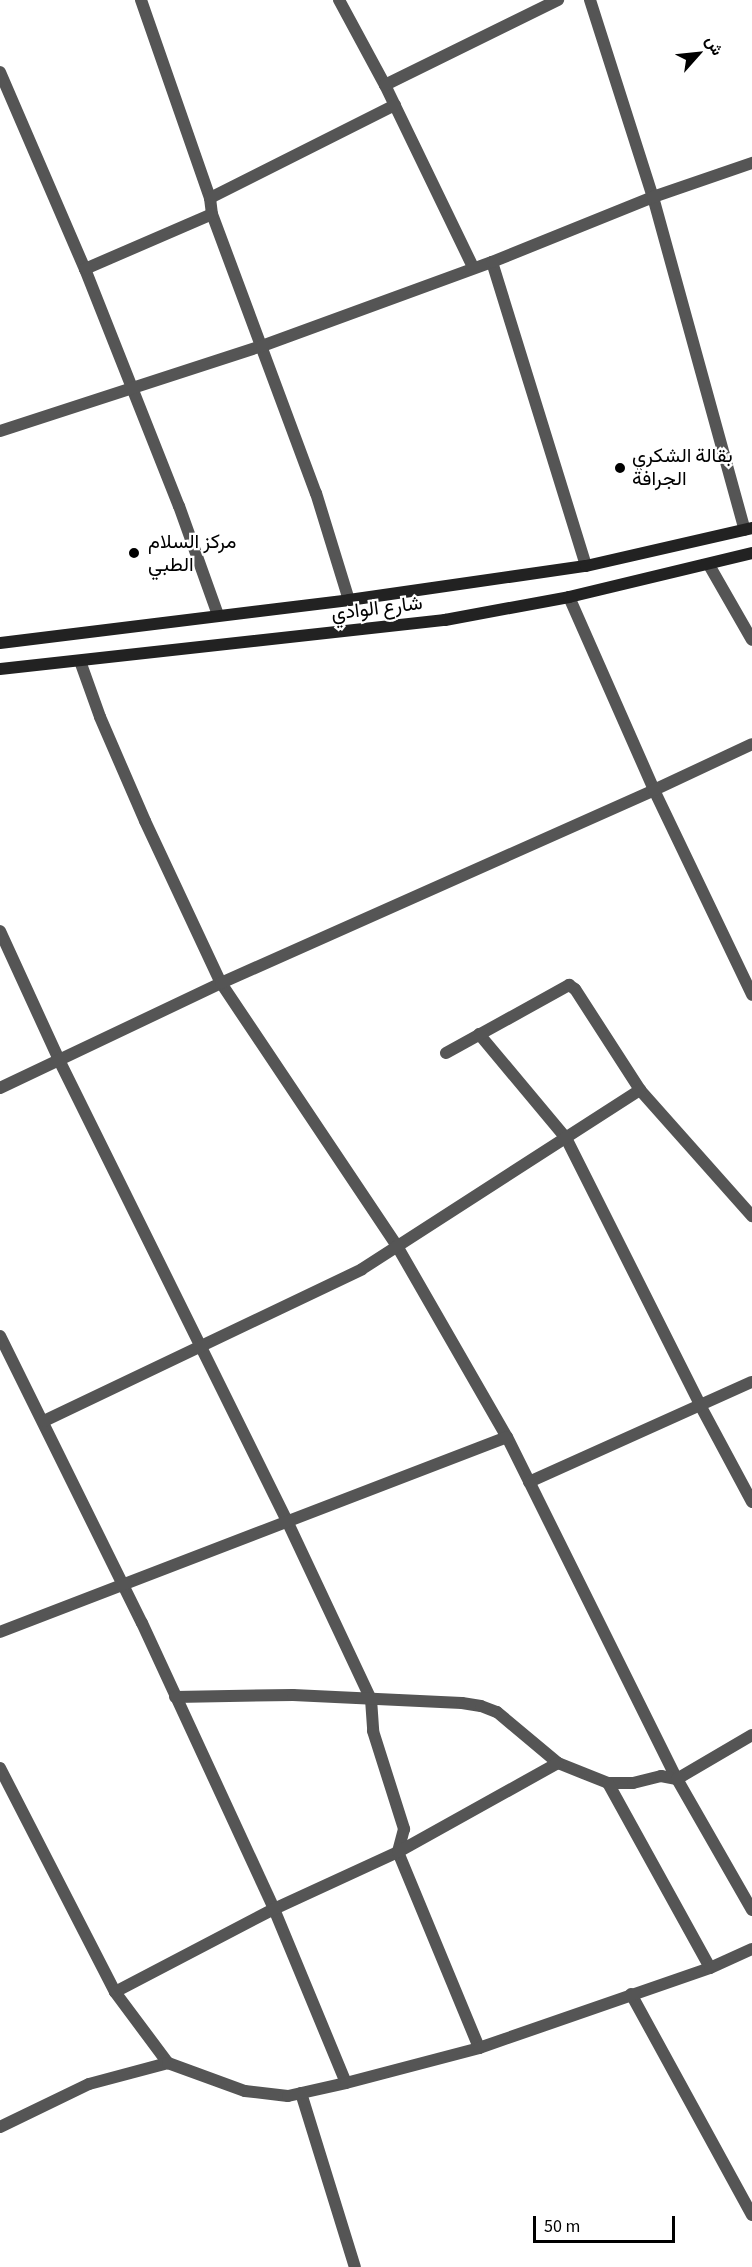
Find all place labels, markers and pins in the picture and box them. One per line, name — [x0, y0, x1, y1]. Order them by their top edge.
place label: بقالة الشكري الجرافة — [632, 444, 733, 491]
marker: بقالة الشكري الجرافة — [613, 461, 627, 475]
place label: مركز السلام الطبي — [148, 530, 236, 577]
marker: مركز السلام الطبي — [125, 544, 143, 562]

